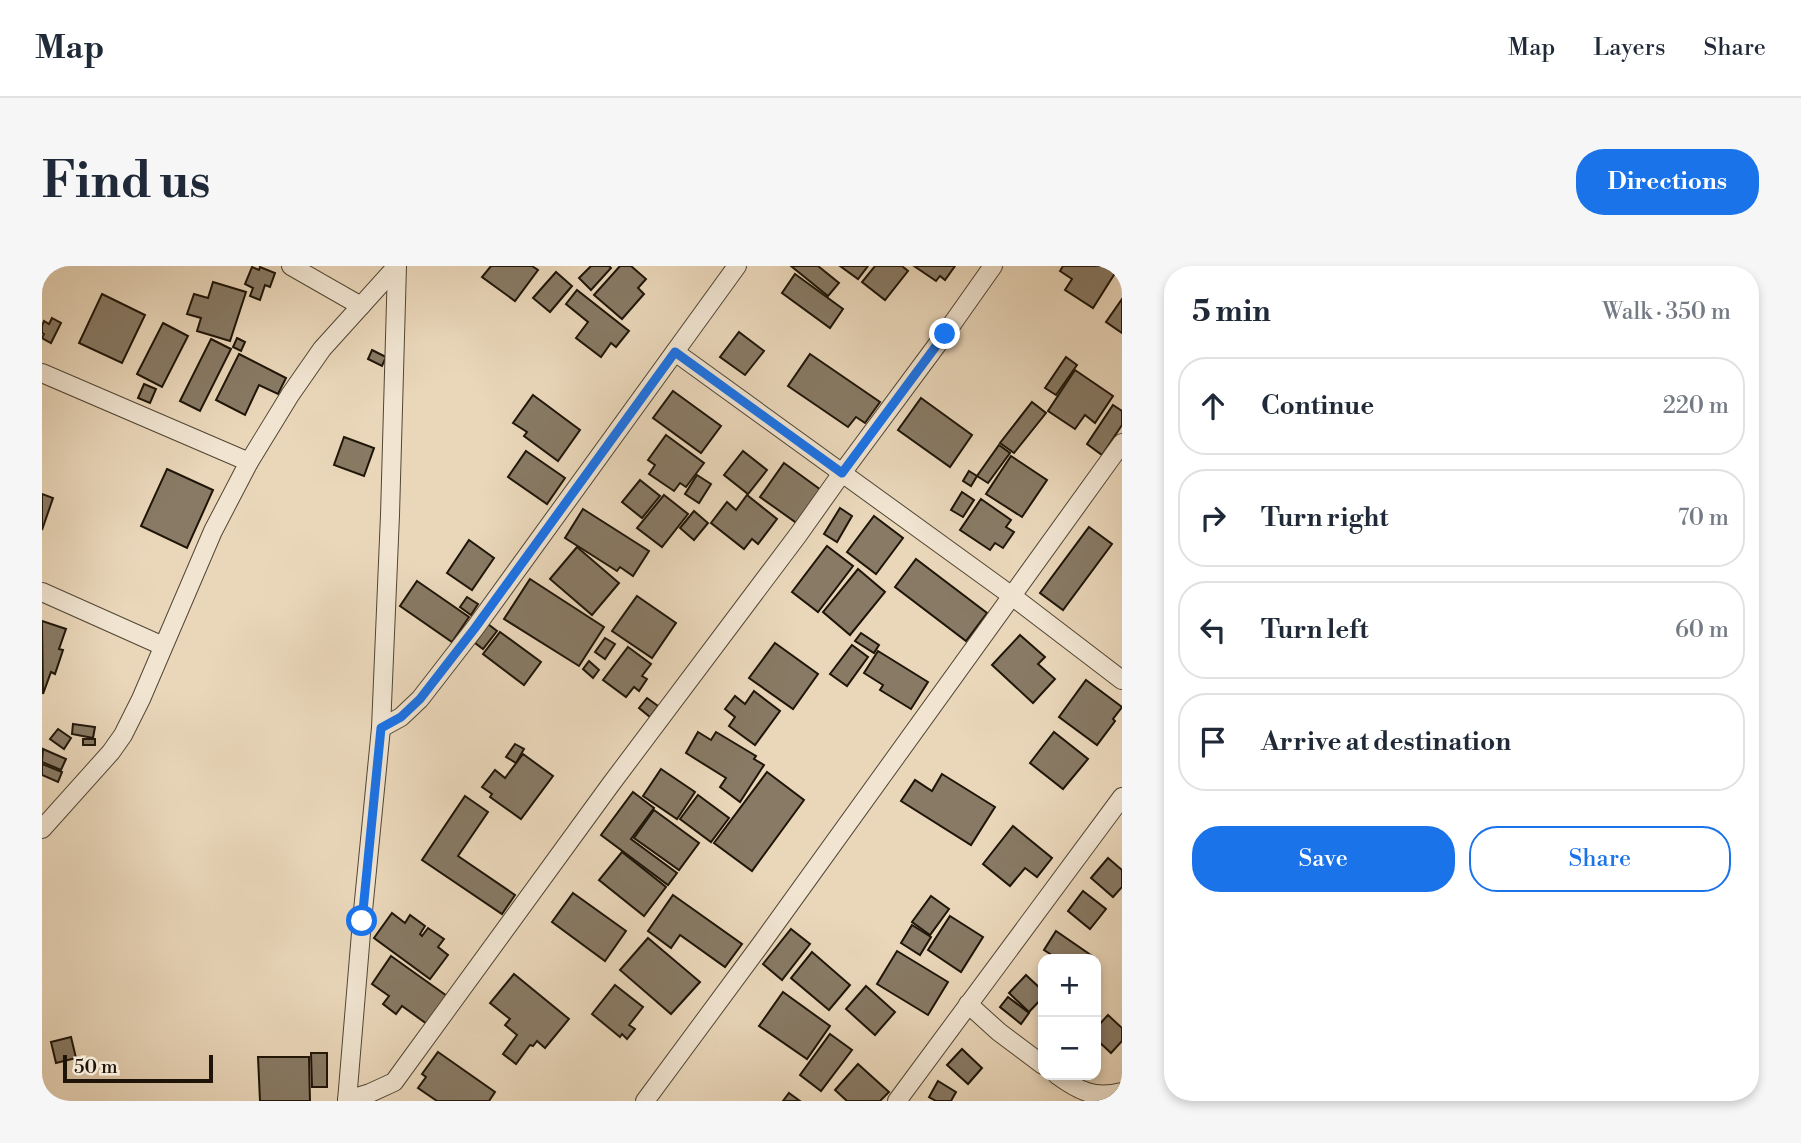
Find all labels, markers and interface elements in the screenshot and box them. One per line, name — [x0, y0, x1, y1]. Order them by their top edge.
text: Map — [35, 28, 104, 69]
text: Map — [1508, 33, 1555, 63]
text: Layers — [1593, 33, 1665, 63]
text: Share — [1703, 33, 1766, 63]
button: Directions — [1576, 149, 1759, 215]
text: Find us — [42, 152, 211, 213]
text: 5 min — [1192, 293, 1271, 331]
text: Walk · 350 m — [1602, 298, 1731, 326]
route end — [929, 318, 960, 349]
icon: ahead — [1194, 387, 1232, 425]
text: Continue — [1261, 390, 1374, 422]
text: 220 m — [1663, 392, 1729, 420]
icon: right — [1194, 499, 1232, 537]
text: Turn right — [1261, 502, 1389, 534]
text: 70 m — [1678, 504, 1729, 532]
icon: left — [1194, 611, 1232, 649]
text: Turn left — [1261, 614, 1369, 646]
text: 60 m — [1675, 616, 1729, 644]
icon: arrive — [1194, 723, 1232, 761]
text: Arrive at destination — [1261, 726, 1511, 758]
button: Save — [1192, 826, 1455, 892]
button: Share — [1469, 826, 1731, 892]
route start — [346, 905, 377, 936]
map controls — [1038, 954, 1101, 1080]
button: + — [1038, 954, 1101, 1017]
button: − — [1038, 1017, 1101, 1080]
scale bar — [63, 1052, 214, 1084]
text: 50 m — [74, 1055, 118, 1079]

